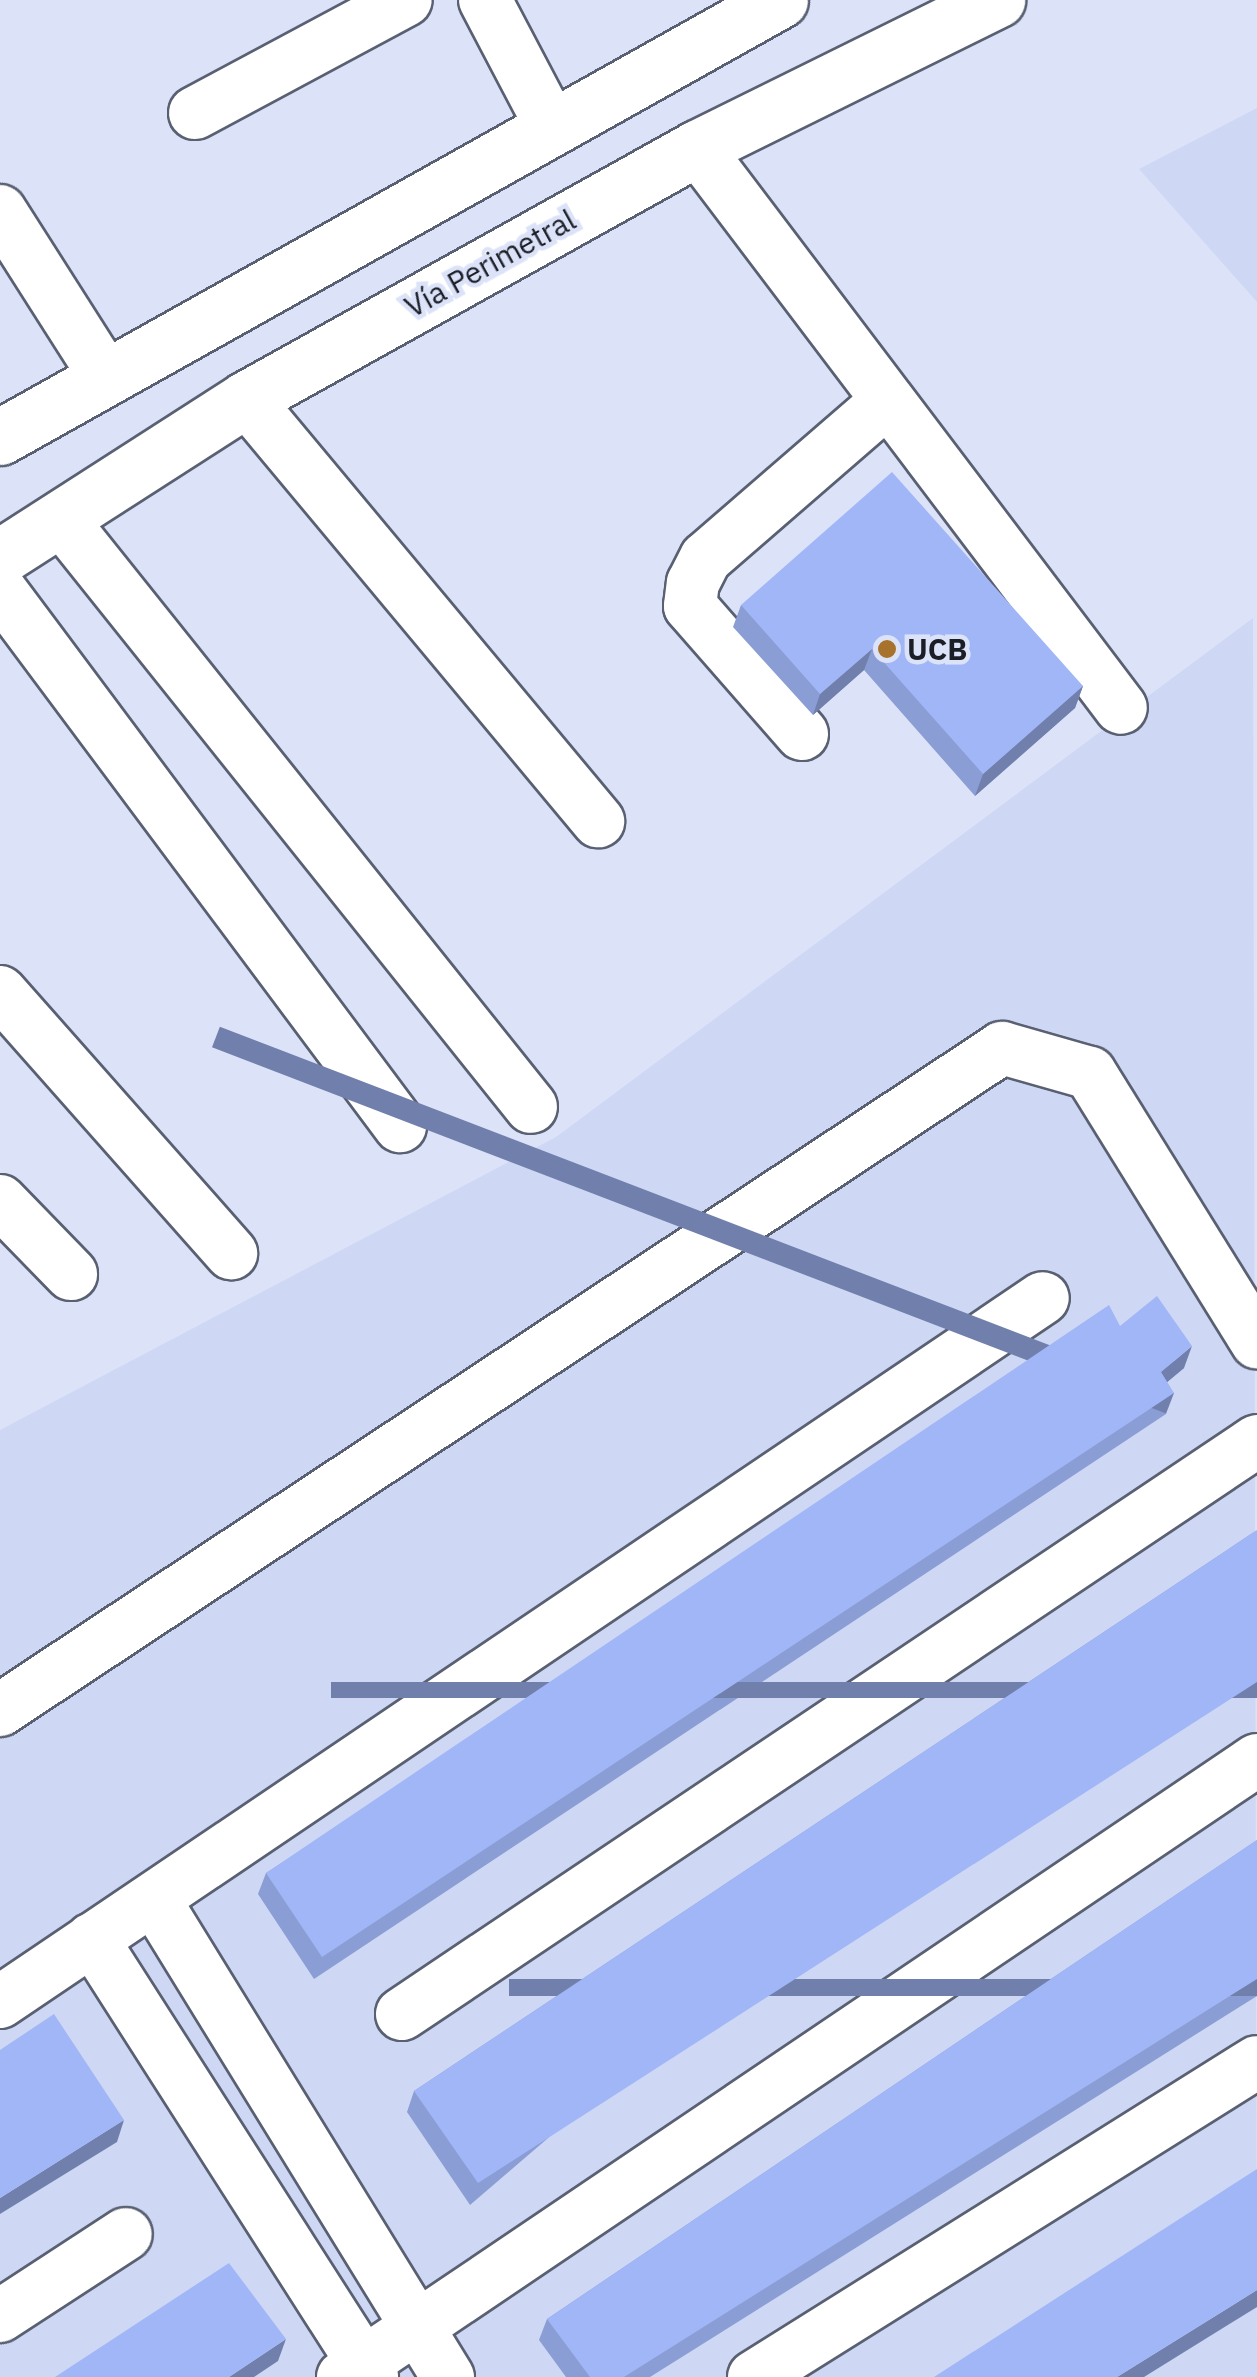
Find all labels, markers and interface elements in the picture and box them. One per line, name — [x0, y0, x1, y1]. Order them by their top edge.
street label: Vía Perimetral — [398, 201, 582, 325]
place label: UCB — [907, 631, 967, 667]
marker: UCB — [876, 638, 898, 660]

